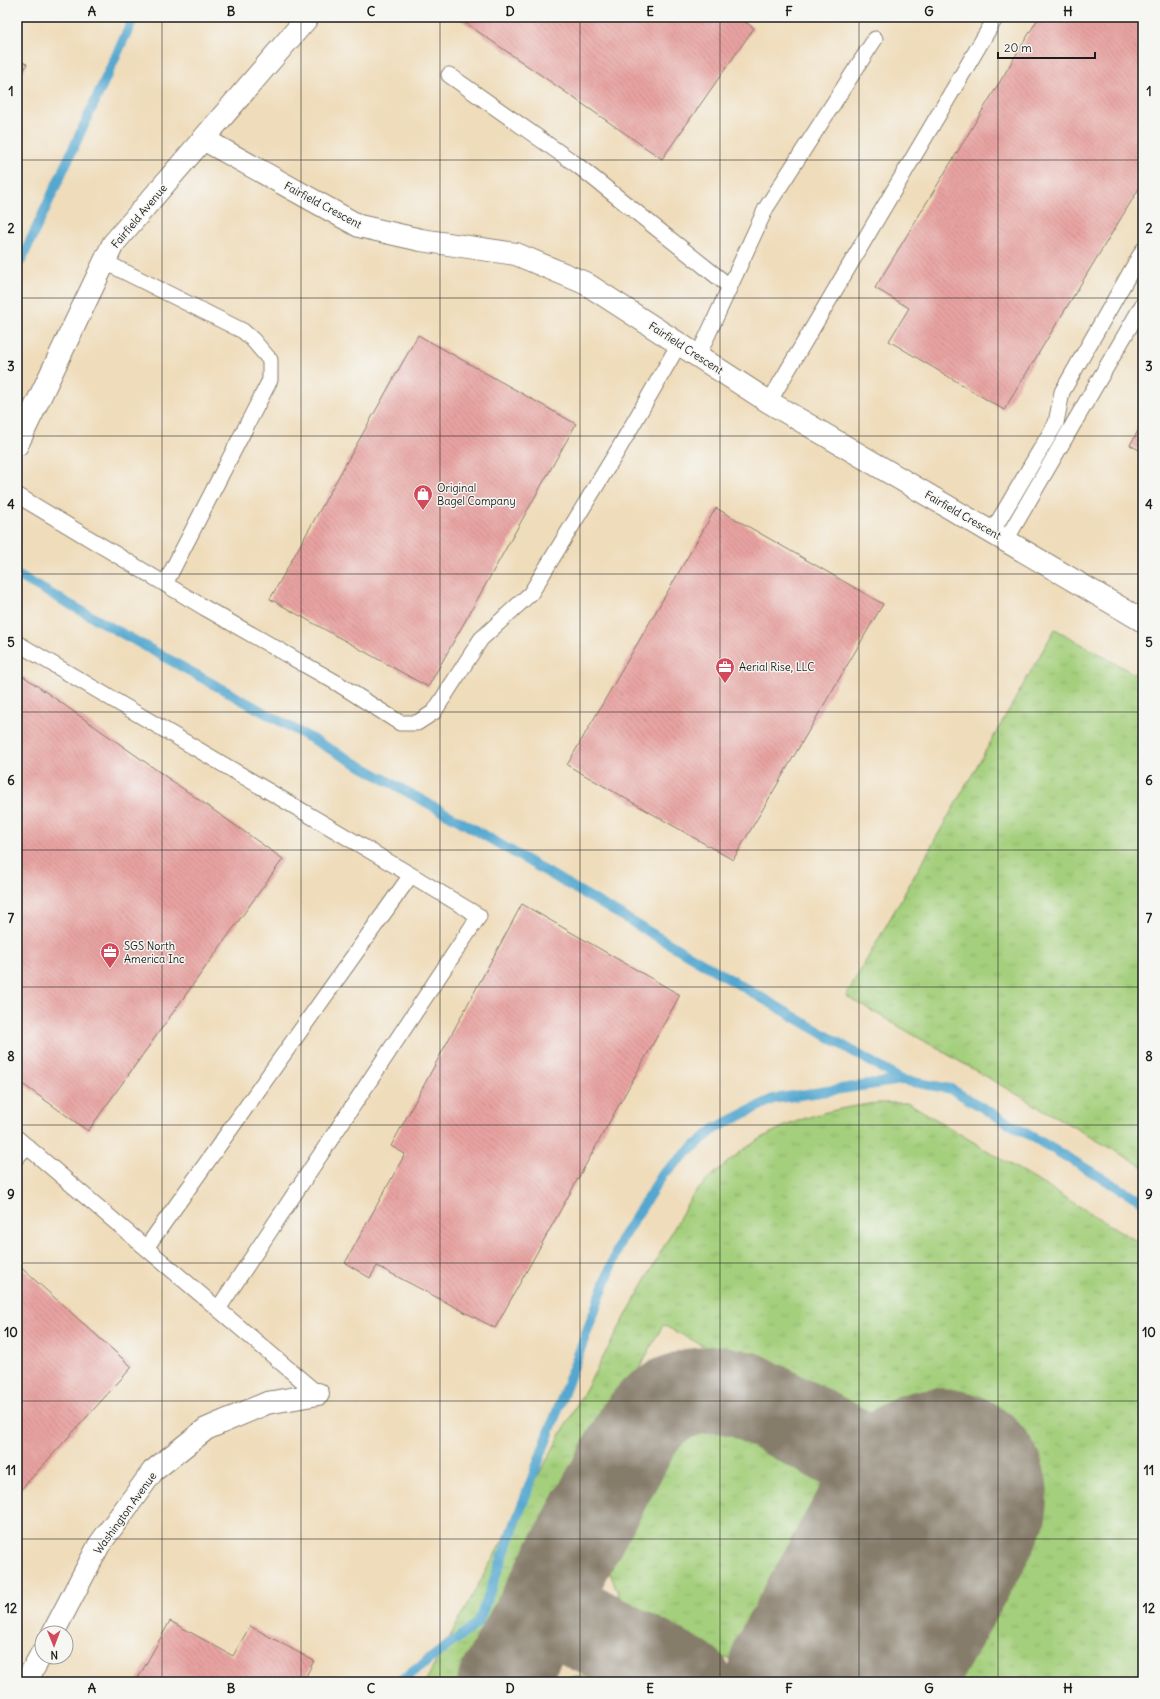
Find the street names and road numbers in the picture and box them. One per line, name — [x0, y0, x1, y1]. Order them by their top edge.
street label: Fairfield Crescent — [282, 179, 365, 232]
street label: Fairfield Avenue — [108, 181, 170, 251]
street label: Fairfield Crescent — [646, 319, 726, 377]
street label: Fairfield Crescent — [922, 487, 1004, 543]
street label: Washington Avenue — [91, 1469, 159, 1557]

